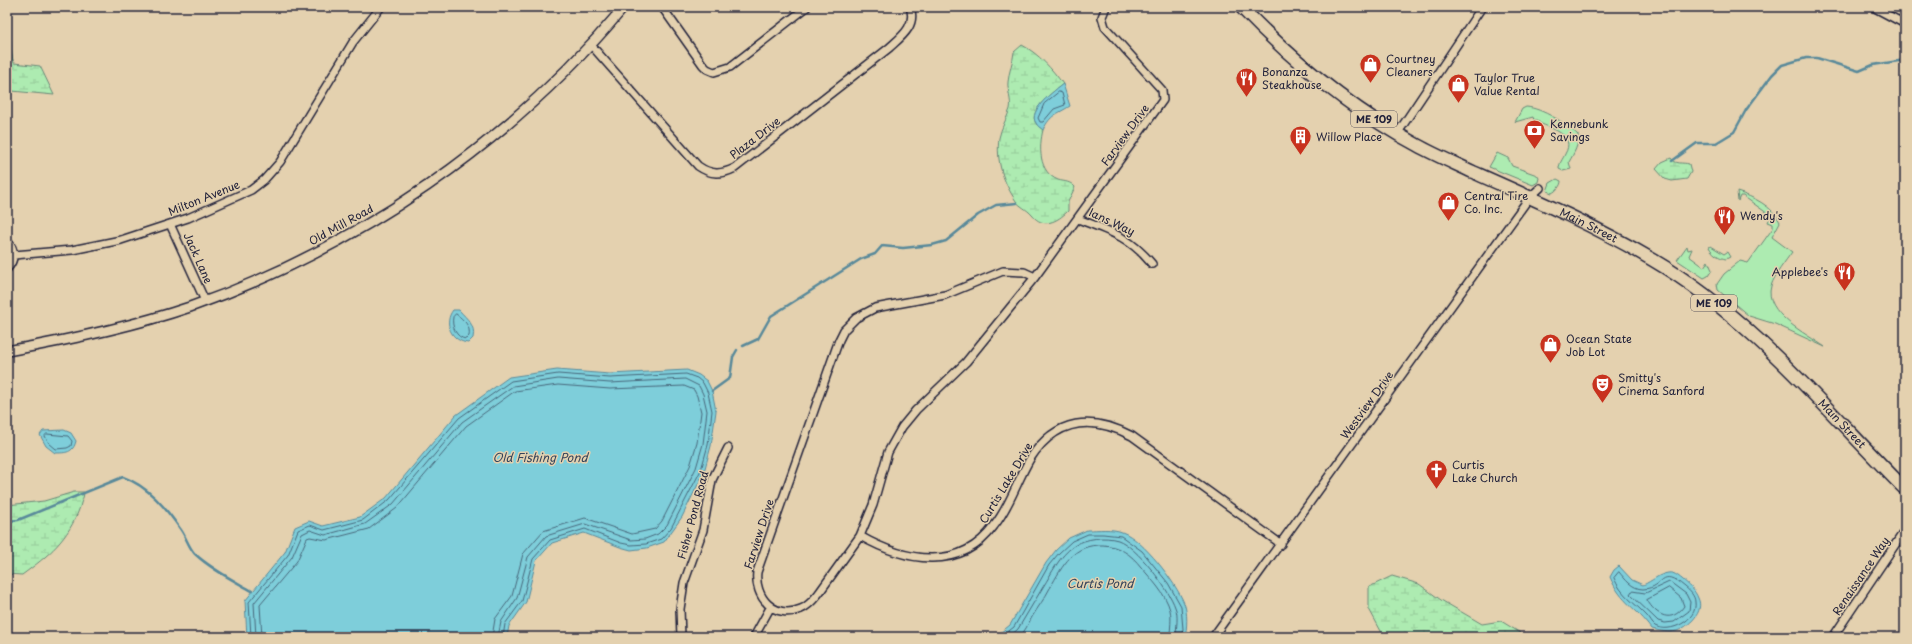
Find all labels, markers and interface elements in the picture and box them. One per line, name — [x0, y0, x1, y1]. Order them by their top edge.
place label: Courtney Cleaners — [1386, 50, 1436, 80]
shop icon: Courtney Cleaners — [1357, 52, 1383, 85]
place label: Bonanza Steakhouse — [1262, 63, 1322, 93]
restaurant icon: Bonanza Steakhouse — [1233, 65, 1259, 98]
place label: Taylor True Value Rental — [1474, 69, 1540, 99]
shop icon: Taylor True Value Rental — [1446, 71, 1472, 104]
street label: Farview Drive — [1096, 100, 1153, 169]
road number: ME 109 — [1351, 111, 1397, 127]
street label: Plaza Drive — [726, 112, 784, 163]
place label: Kennebunk Savings — [1550, 115, 1609, 145]
bank icon: Kennebunk Savings — [1521, 117, 1547, 150]
building icon: Willow Place — [1287, 124, 1313, 157]
place label: Willow Place — [1316, 128, 1382, 145]
street label: Milton Avenue — [165, 175, 242, 220]
place label: Central Tire Co. Inc. — [1464, 187, 1528, 217]
shop icon: Central Tire Co. Inc. — [1435, 189, 1461, 222]
street label: Old Mill Road — [305, 200, 376, 249]
street label: Ians Way — [1086, 203, 1138, 240]
street label: Main Street — [1557, 203, 1621, 247]
restaurant icon: Wendy's — [1712, 203, 1738, 236]
place label: Wendy's — [1740, 207, 1783, 224]
street label: Jack Lane — [180, 230, 217, 286]
restaurant icon: Applebee's — [1831, 259, 1857, 292]
place label: Applebee's — [1772, 263, 1828, 280]
road number: ME 109 — [1691, 295, 1737, 311]
place label: Ocean State Job Lot — [1566, 330, 1632, 360]
shop icon: Ocean State Job Lot — [1537, 332, 1563, 365]
street label: Westview Drive — [1336, 367, 1397, 442]
place label: Smitty's Cinema Sanford — [1618, 369, 1705, 399]
theatre icon: Smitty's Cinema Sanford — [1589, 371, 1615, 404]
street label: Main Street — [1814, 395, 1871, 452]
street label: Curtis Lake Drive — [975, 439, 1037, 527]
water label: Old Fishing Pond — [493, 448, 589, 466]
place label: Curtis Lake Church — [1452, 456, 1518, 486]
church icon: Curtis Lake Church — [1423, 458, 1449, 491]
street label: Fisher Pond Road — [673, 468, 713, 561]
street label: Farview Drive — [739, 497, 778, 571]
street label: Renaissance Way — [1828, 533, 1893, 618]
water label: Curtis Pond — [1067, 574, 1135, 592]

